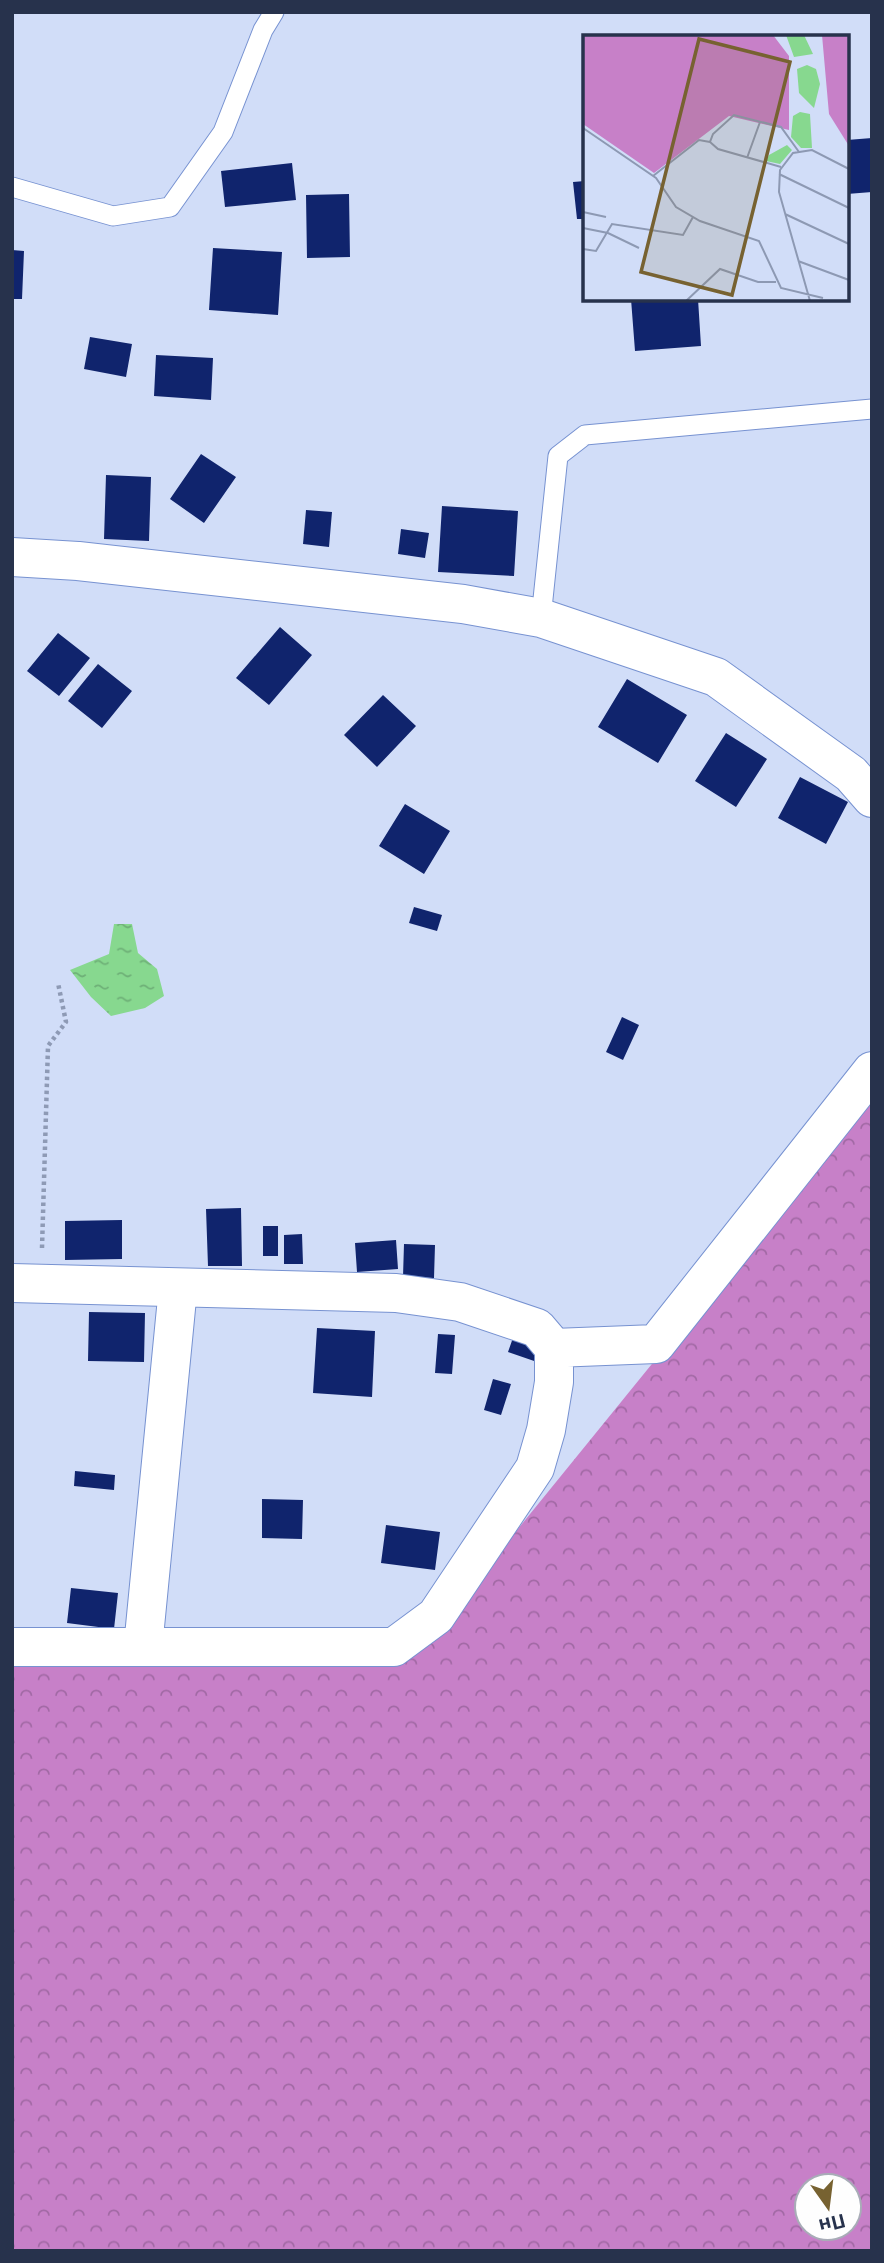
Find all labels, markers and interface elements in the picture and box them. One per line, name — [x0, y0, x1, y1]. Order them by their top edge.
inset map — [583, 35, 849, 301]
north arrow — [793, 2172, 863, 2242]
text: Пн — [816, 2208, 848, 2239]

